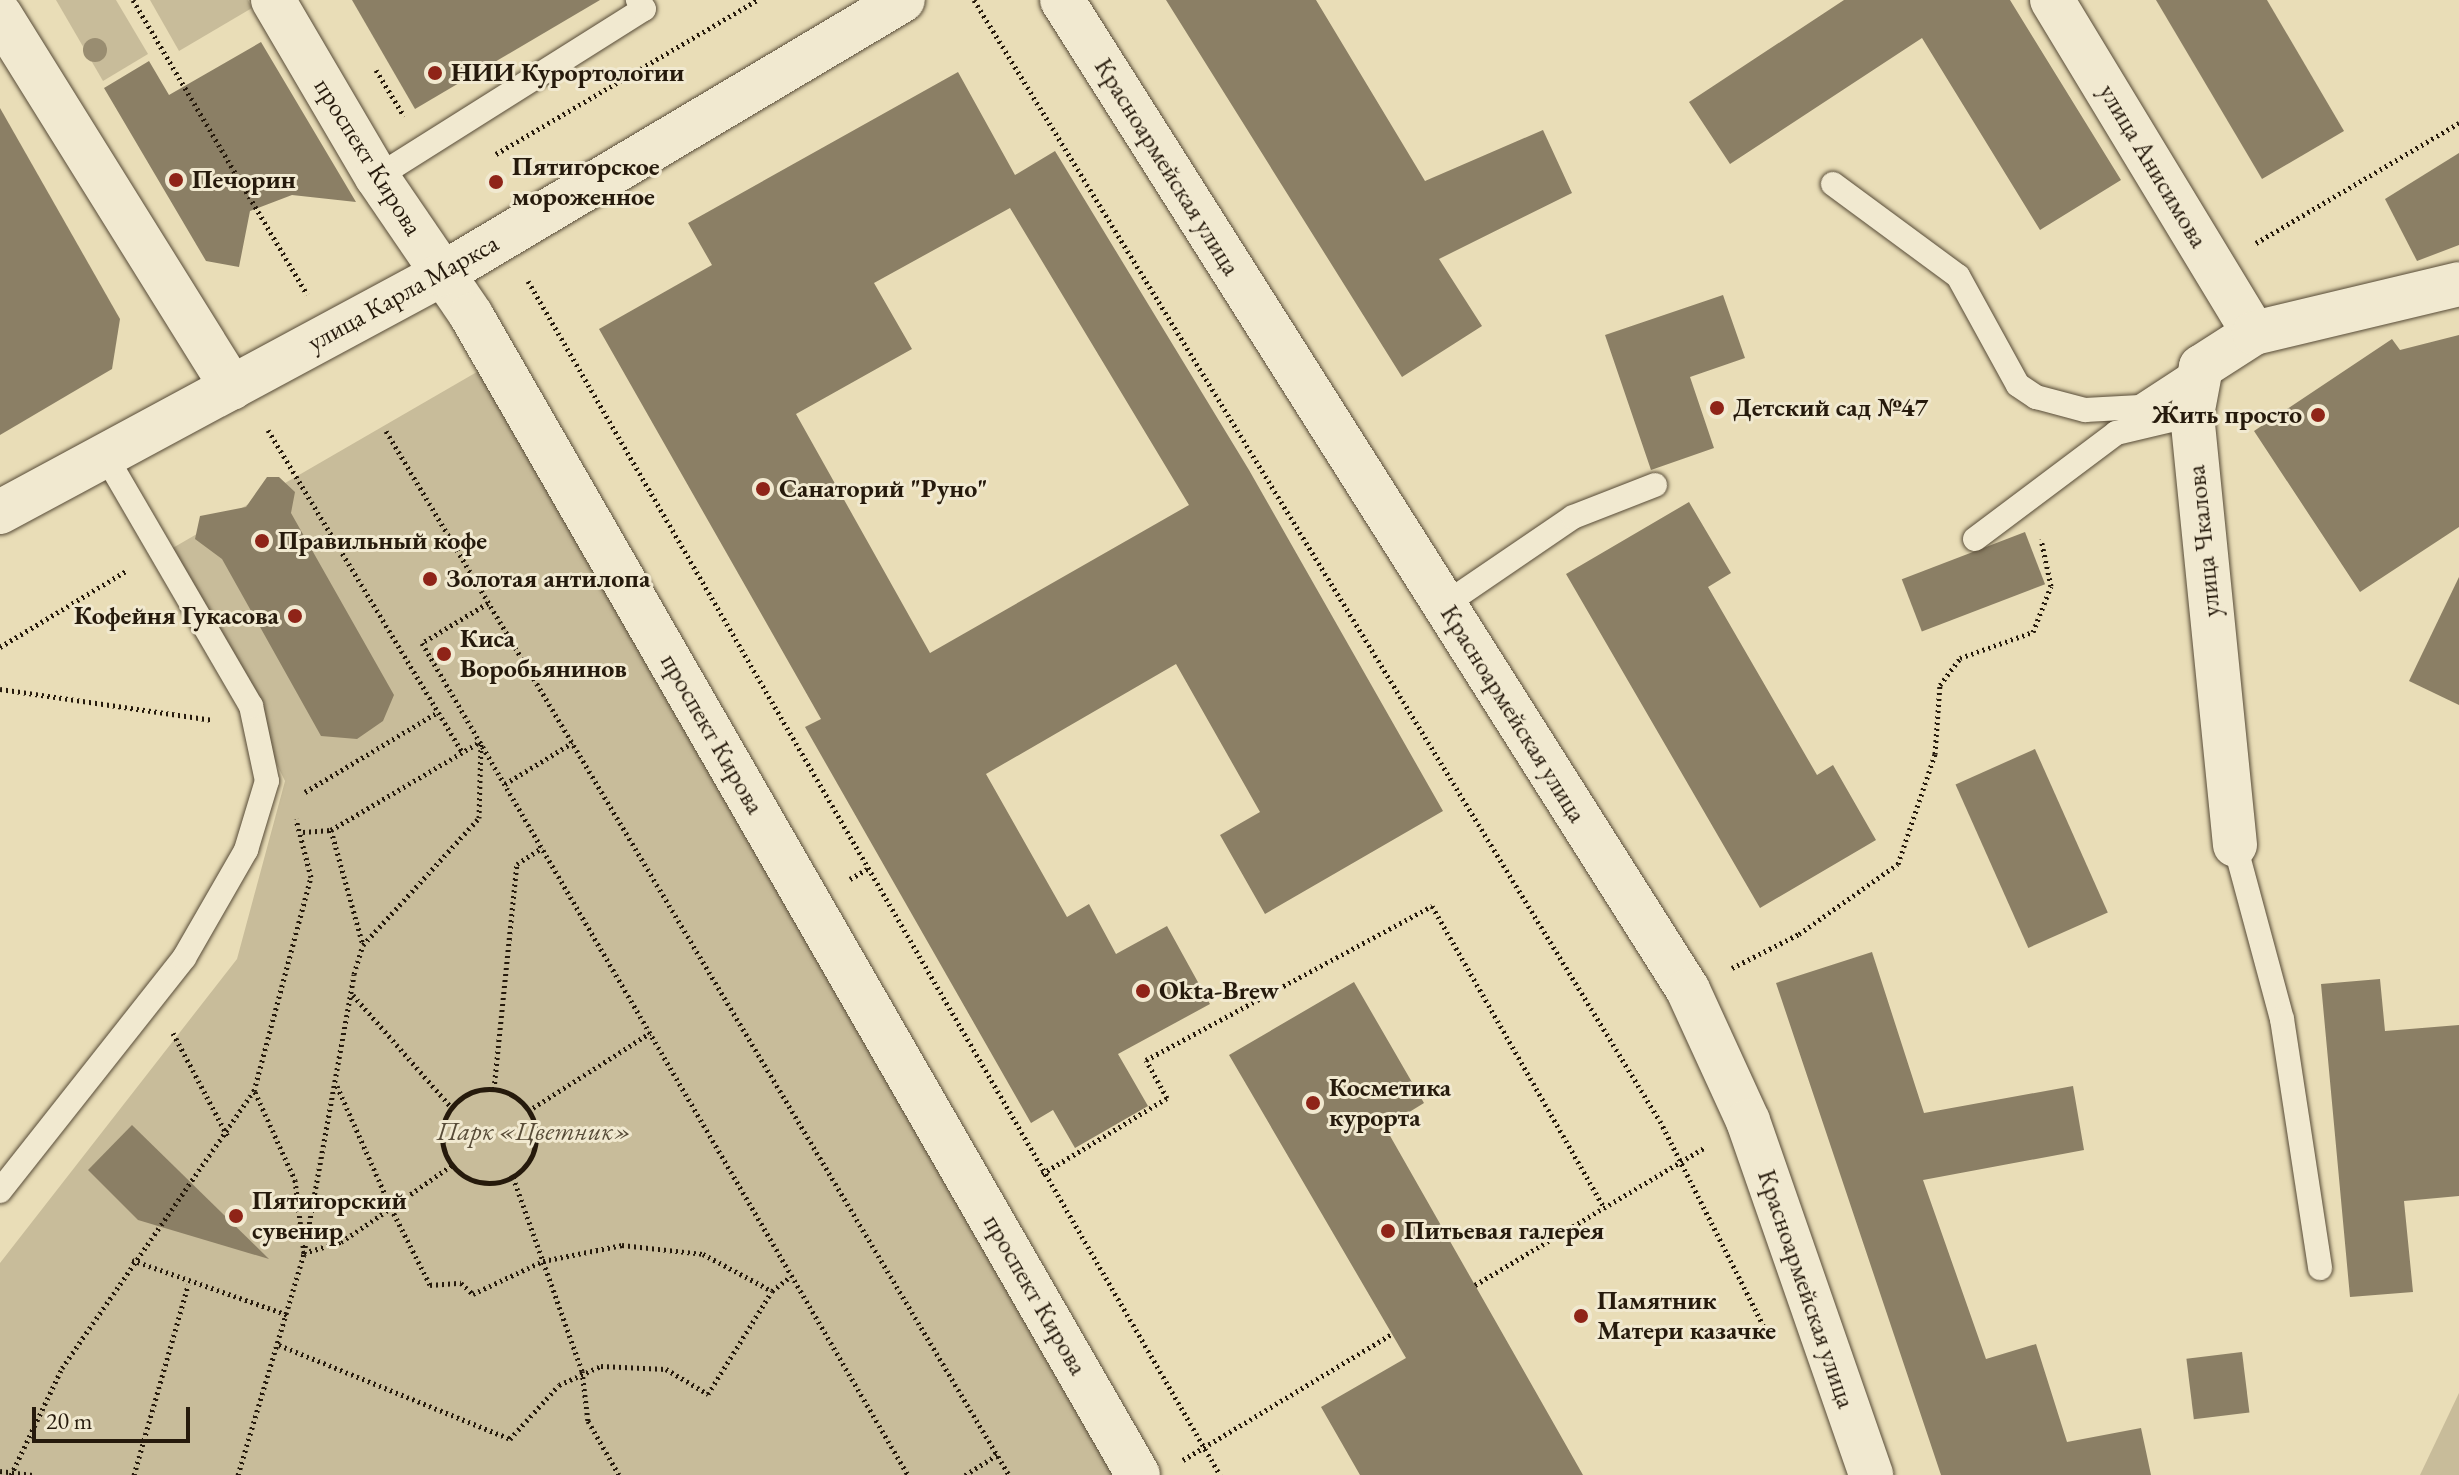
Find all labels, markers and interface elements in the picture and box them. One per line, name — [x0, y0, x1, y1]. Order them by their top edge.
street label: Красноармейская улица — [1087, 53, 1247, 281]
place label: НИИ Курортологии — [451, 57, 684, 89]
marker: НИИ Курортологии — [426, 64, 444, 82]
street label: проспект Кирова — [307, 72, 429, 242]
street label: улица Анисимова — [2092, 78, 2214, 254]
place label: Пятигорское мороженное — [512, 151, 660, 212]
place label: Печорин — [192, 164, 296, 196]
marker: Печорин — [167, 171, 185, 189]
marker: Пятигорское мороженное — [487, 173, 505, 191]
street label: улица Карла Маркса — [302, 228, 504, 358]
place label: Детский сад №47 — [1733, 392, 1928, 424]
marker: Детский сад №47 — [1708, 399, 1726, 417]
place label: Жить просто — [2152, 399, 2302, 431]
marker: Жить просто — [2309, 406, 2327, 424]
street label: улица Чкалова — [2181, 463, 2227, 619]
place label: Санаторий "Руно" — [779, 473, 988, 505]
marker: Санаторий "Руно" — [754, 480, 772, 498]
place label: Правильный кофе — [278, 525, 487, 557]
marker: Правильный кофе — [253, 532, 271, 550]
place label: Золотая антилопа — [446, 563, 650, 595]
marker: Золотая антилопа — [421, 570, 439, 588]
place label: Кофейня Гукасова — [74, 600, 279, 632]
street label: Красноармейская улица — [1433, 600, 1593, 828]
marker: Кофейня Гукасова — [286, 607, 304, 625]
place label: Киса Воробьянинов — [460, 623, 627, 684]
marker: Киса Воробьянинов — [435, 645, 453, 663]
street label: проспект Кирова — [654, 648, 770, 820]
place label: Okta-Brew — [1159, 975, 1279, 1007]
marker: Okta-Brew — [1134, 982, 1152, 1000]
place label: Косметика курорта — [1329, 1072, 1451, 1134]
marker: Косметика курорта — [1304, 1094, 1322, 1112]
park label: Парк «Цветник» — [437, 1116, 631, 1148]
street label: Красноармейская улица — [1750, 1166, 1862, 1412]
place label: Пятигорский сувенир — [252, 1185, 407, 1246]
marker: Пятигорский сувенир — [227, 1207, 245, 1225]
street label: проспект Кирова — [977, 1209, 1093, 1381]
place label: Питьевая галерея — [1404, 1215, 1604, 1247]
marker: Питьевая галерея — [1379, 1222, 1397, 1240]
place label: Памятник Матери казачке — [1597, 1285, 1776, 1346]
marker: Памятник Матери казачке — [1572, 1307, 1590, 1325]
scale bar — [36, 1391, 194, 1441]
text: 20 m — [46, 1405, 93, 1436]

